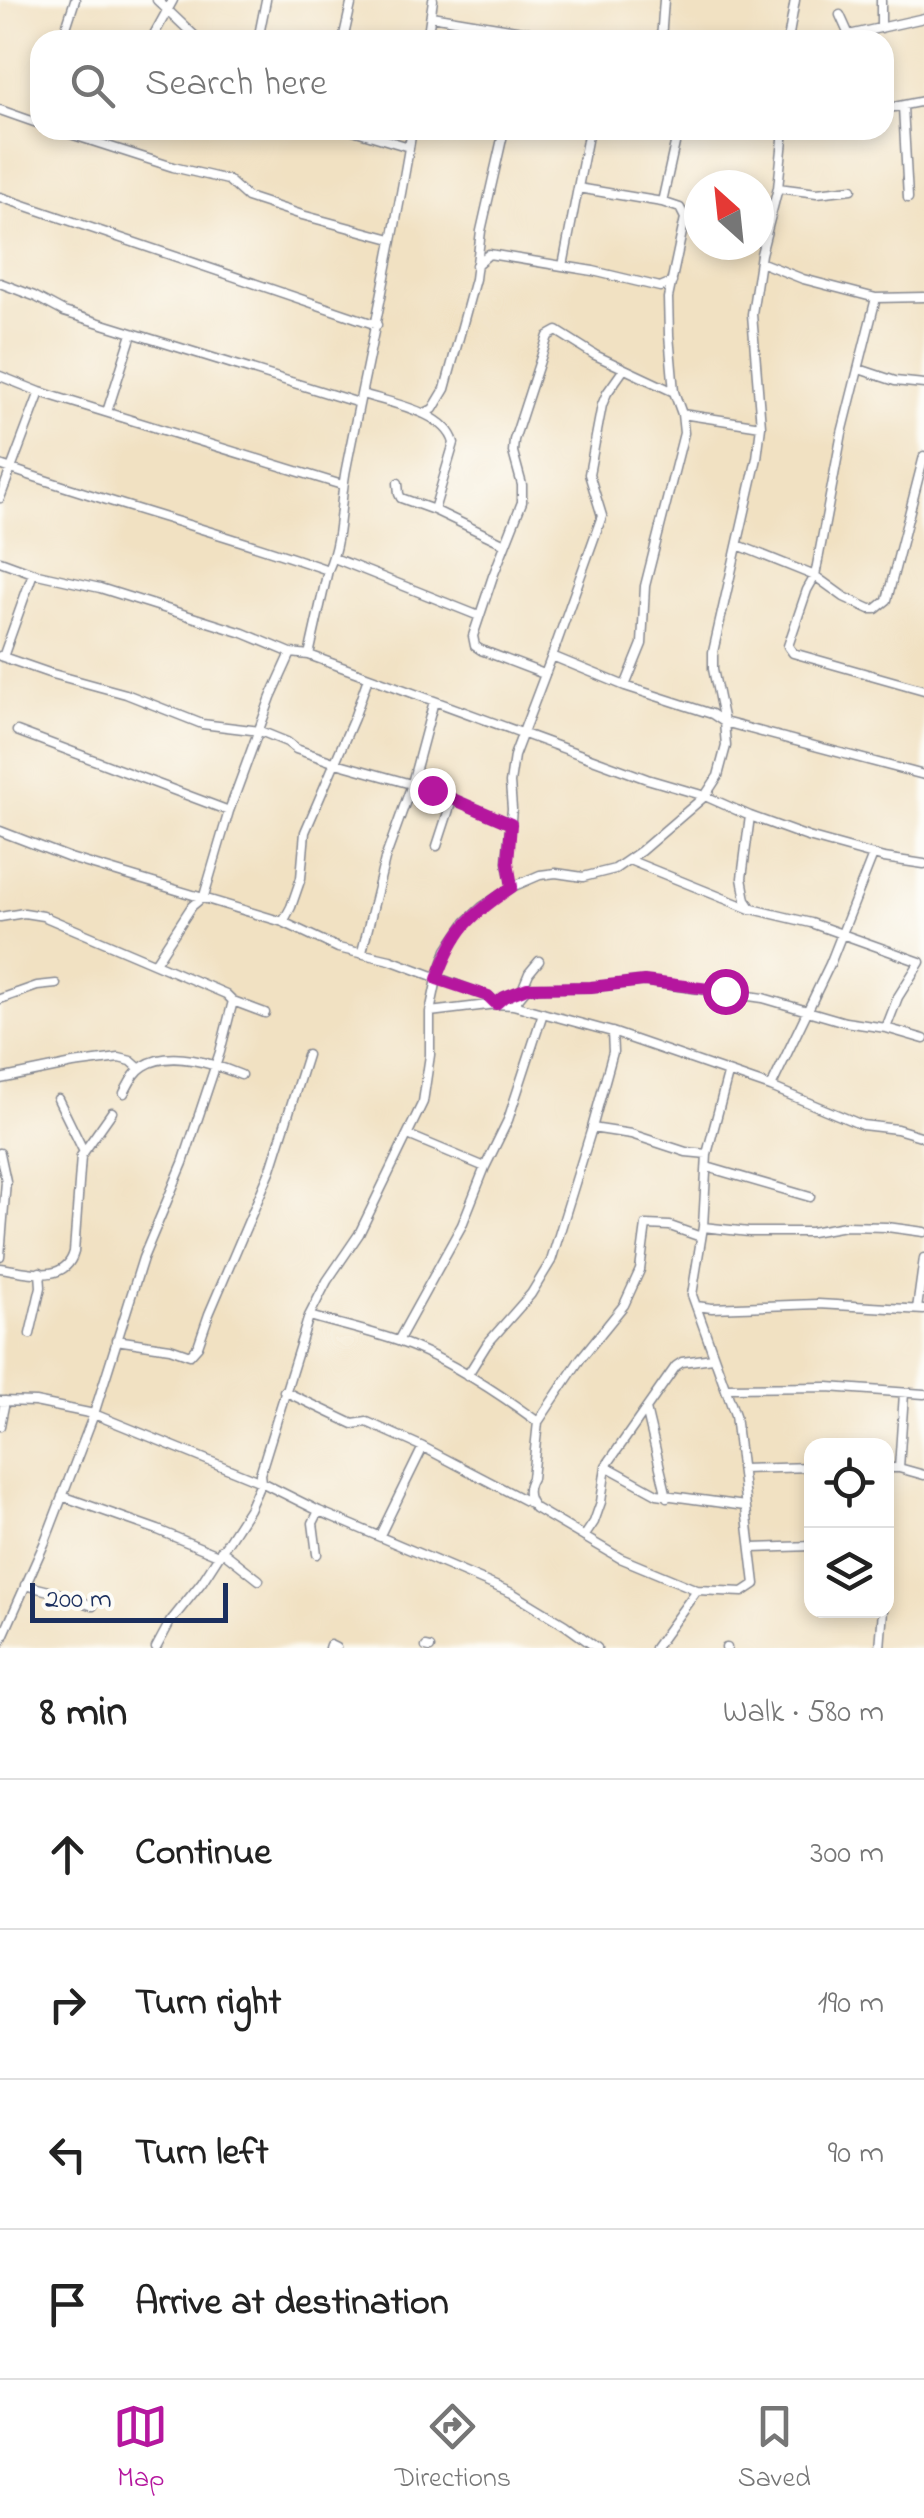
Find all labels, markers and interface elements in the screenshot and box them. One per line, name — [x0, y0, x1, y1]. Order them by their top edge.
search box — [30, 30, 894, 140]
text: Search here — [145, 57, 327, 113]
icon: search — [65, 58, 120, 113]
north arrow — [684, 170, 774, 260]
route end — [410, 768, 456, 814]
route start — [703, 969, 749, 1015]
map controls — [804, 1438, 894, 1618]
button: locate — [804, 1438, 894, 1528]
button: layers — [804, 1528, 894, 1618]
scale bar — [30, 1578, 228, 1622]
text: 200 m — [45, 1580, 112, 1621]
text: 8 min — [40, 1683, 127, 1744]
text: Walk · 580 m — [723, 1690, 884, 1737]
text: Continue — [135, 1826, 271, 1882]
icon: ahead — [40, 1827, 95, 1882]
text: 300 m — [810, 1831, 884, 1878]
text: Turn right — [135, 1976, 281, 2032]
icon: right — [40, 1977, 95, 2032]
text: 190 m — [818, 1981, 884, 2028]
text: Turn left — [135, 2126, 268, 2182]
icon: left — [40, 2127, 95, 2182]
text: 90 m — [828, 2131, 884, 2178]
text: Arrive at destination — [135, 2276, 449, 2332]
icon: arrive — [40, 2277, 95, 2332]
tab: Map — [113, 2399, 168, 2500]
tab: Directions — [395, 2399, 511, 2500]
tab: Saved — [738, 2399, 811, 2500]

